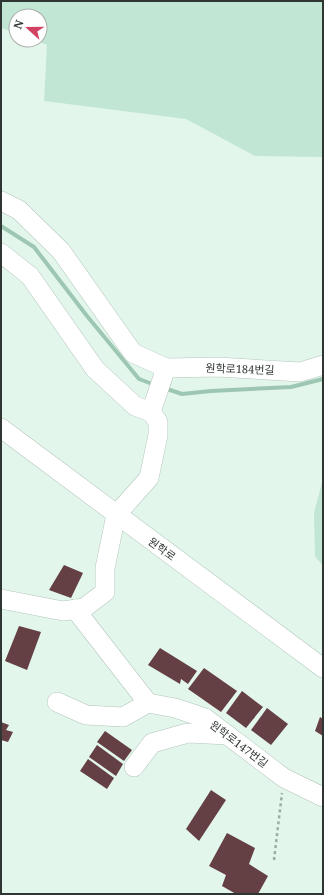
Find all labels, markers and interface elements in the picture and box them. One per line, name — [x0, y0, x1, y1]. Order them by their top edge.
north arrow — [8, 8, 48, 48]
text: N — [10, 17, 27, 31]
street label: 원학로184번길 — [205, 360, 275, 377]
street label: 원학로 — [146, 534, 179, 564]
street label: 원학로147번길 — [207, 717, 271, 770]

